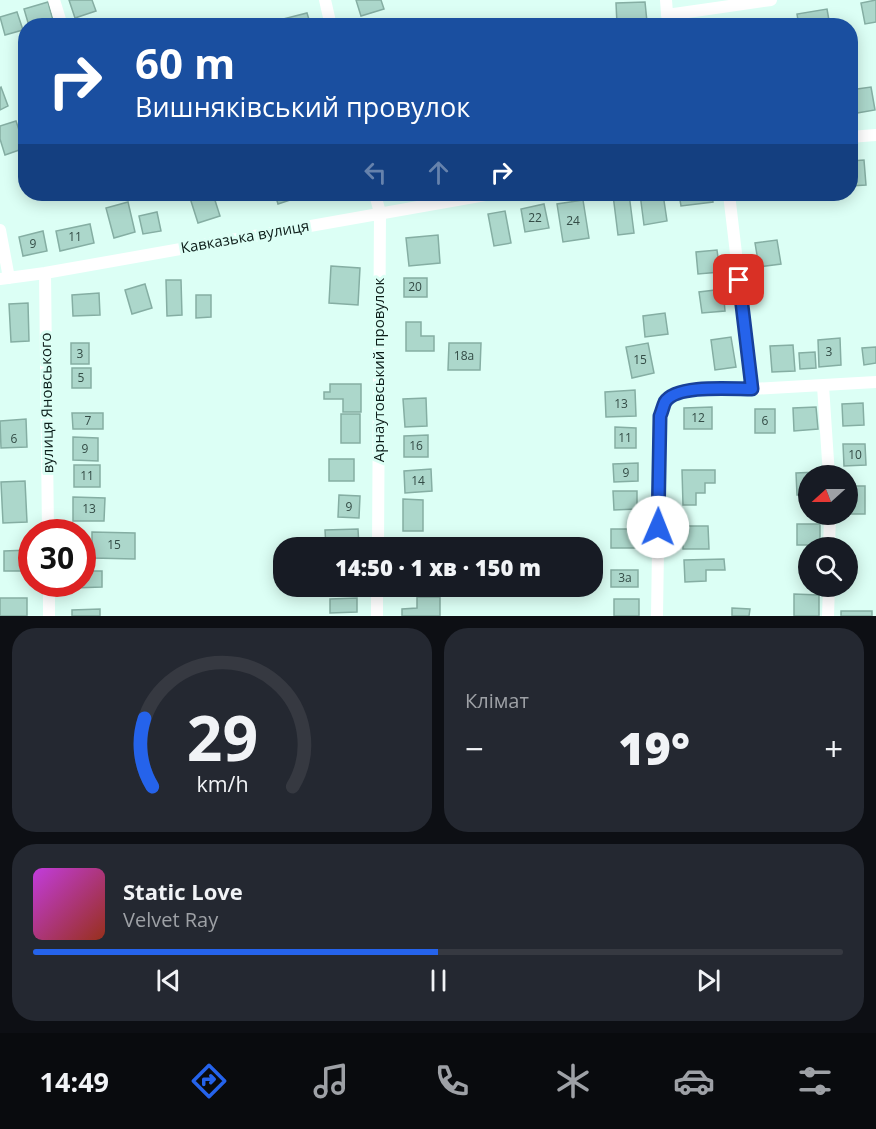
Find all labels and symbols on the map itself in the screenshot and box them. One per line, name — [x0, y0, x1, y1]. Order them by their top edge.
house number: 22 — [528, 209, 542, 226]
house number: 24 — [566, 212, 580, 229]
street label: Кавказька вулиця — [179, 215, 311, 257]
house number: 11 — [68, 228, 82, 245]
house number: 9 — [30, 235, 37, 252]
pin — [713, 254, 764, 305]
street label: Арнаутовський провулок — [368, 278, 388, 462]
house number: 20 — [408, 278, 422, 295]
street label: вулиця Яновського — [35, 332, 57, 474]
house number: 3 — [826, 343, 833, 360]
house number: 3 — [77, 345, 84, 362]
house number: 18а — [454, 347, 474, 364]
house number: 15 — [633, 351, 647, 368]
house number: 5 — [78, 369, 85, 386]
house number: 13 — [614, 395, 628, 412]
house number: 12 — [691, 409, 705, 426]
house number: 7 — [85, 412, 92, 429]
house number: 6 — [762, 412, 769, 429]
house number: 11 — [618, 429, 632, 446]
house number: 6 — [11, 430, 18, 447]
house number: 16 — [409, 437, 423, 454]
house number: 9 — [82, 440, 89, 457]
house number: 10 — [848, 446, 862, 463]
house number: 9 — [623, 464, 630, 481]
north arrow — [798, 465, 858, 525]
house number: 11 — [80, 467, 94, 484]
house number: 14 — [411, 472, 425, 489]
position arrow — [626, 495, 690, 559]
house number: 9 — [346, 498, 353, 515]
house number: 13 — [82, 500, 96, 517]
speed limit sign: 30 — [18, 519, 96, 597]
house number: 15 — [107, 536, 121, 553]
house number: 3а — [618, 569, 632, 586]

